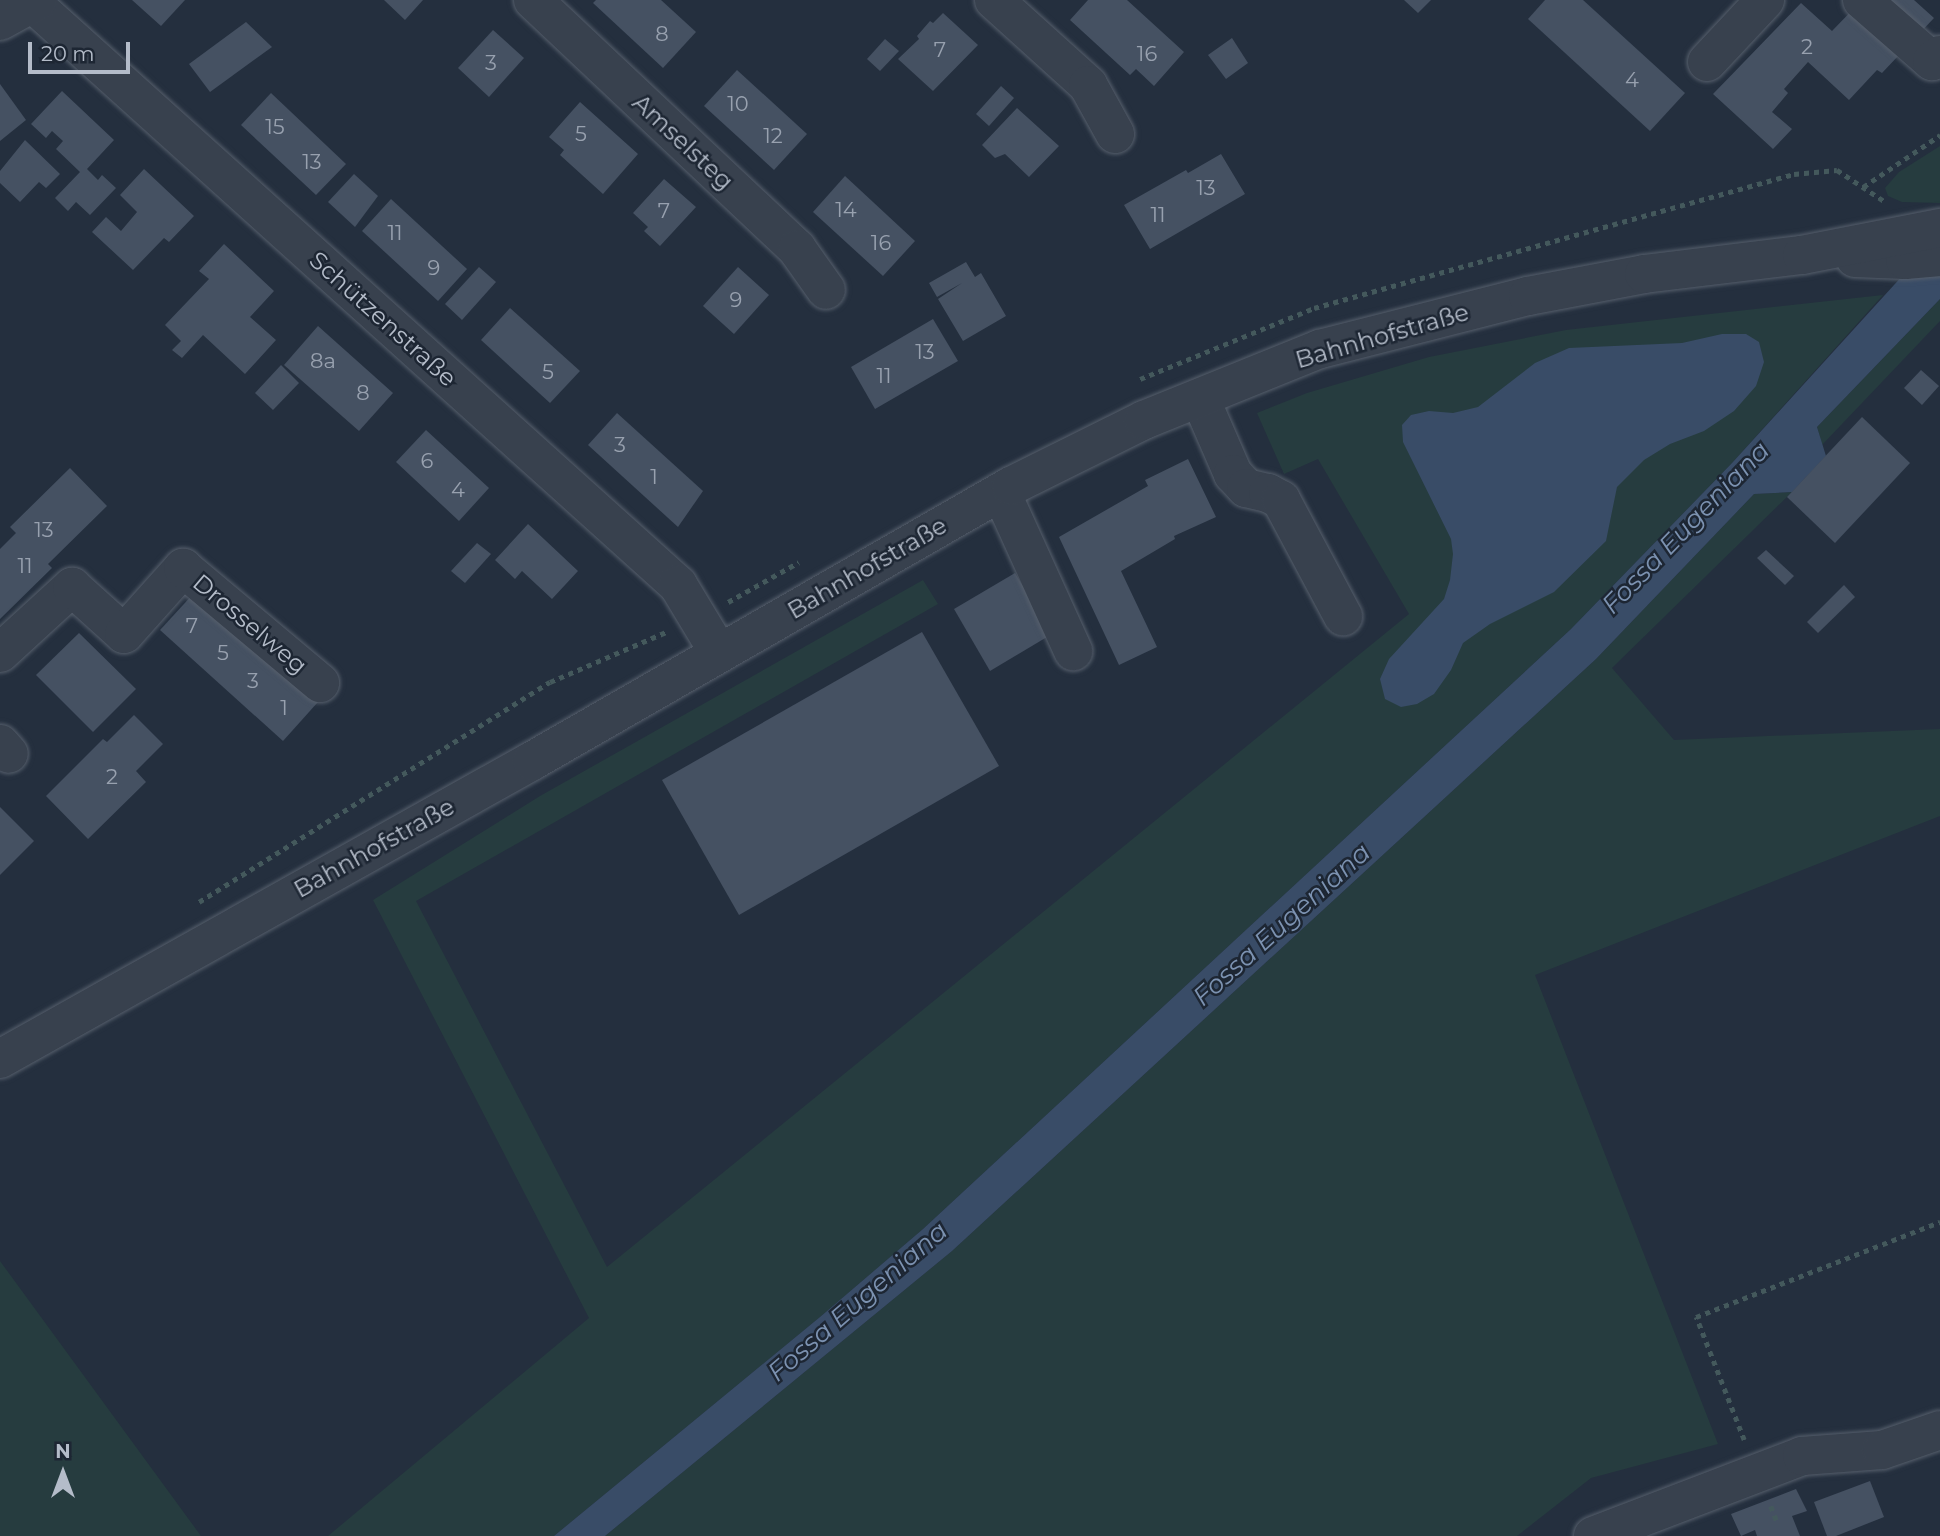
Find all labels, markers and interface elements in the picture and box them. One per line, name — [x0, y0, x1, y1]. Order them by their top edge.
house number: 8 — [655, 21, 669, 47]
scale bar — [32, 28, 133, 72]
house number: 2 — [1801, 34, 1813, 60]
house number: 7 — [934, 37, 946, 63]
text: 20 m — [41, 41, 95, 66]
house number: 16 — [1137, 41, 1157, 67]
house number: 3 — [485, 50, 497, 76]
house number: 4 — [1625, 67, 1639, 93]
street label: Amselsteg — [627, 88, 739, 196]
house number: 10 — [727, 91, 749, 117]
house number: 15 — [265, 114, 285, 140]
house number: 5 — [575, 121, 587, 147]
house number: 12 — [763, 123, 783, 149]
house number: 13 — [302, 149, 322, 175]
house number: 13 — [1196, 175, 1216, 201]
house number: 14 — [835, 197, 857, 223]
house number: 7 — [658, 198, 670, 224]
house number: 11 — [1150, 202, 1166, 228]
house number: 11 — [387, 220, 403, 246]
house number: 16 — [871, 230, 891, 256]
street label: Schützenstraße — [304, 245, 462, 393]
house number: 9 — [428, 255, 440, 281]
house number: 9 — [730, 287, 742, 313]
street label: Bahnhofstraße — [1292, 298, 1472, 374]
house number: 13 — [915, 339, 935, 365]
house number: 8a — [310, 348, 336, 374]
house number: 5 — [542, 359, 554, 385]
house number: 11 — [876, 363, 892, 389]
house number: 8 — [356, 380, 370, 406]
house number: 3 — [614, 432, 626, 458]
water label: Fossa Eugeniana — [1596, 435, 1776, 621]
house number: 6 — [421, 448, 433, 474]
house number: 1 — [650, 464, 658, 490]
house number: 4 — [451, 477, 465, 503]
street label: Bahnhofstraße — [782, 511, 952, 625]
house number: 13 — [34, 517, 54, 543]
house number: 11 — [17, 553, 33, 579]
street label: Drosselweg — [187, 568, 313, 680]
house number: 7 — [186, 613, 198, 639]
house number: 5 — [217, 640, 229, 666]
house number: 3 — [247, 668, 259, 694]
house number: 1 — [280, 695, 288, 721]
house number: 2 — [106, 764, 118, 790]
street label: Bahnhofstraße — [289, 792, 459, 904]
water label: Fossa Eugeniana — [1187, 837, 1377, 1013]
water label: Fossa Eugeniana — [762, 1216, 954, 1388]
north arrow — [28, 1438, 98, 1508]
text: N — [55, 1440, 71, 1463]

